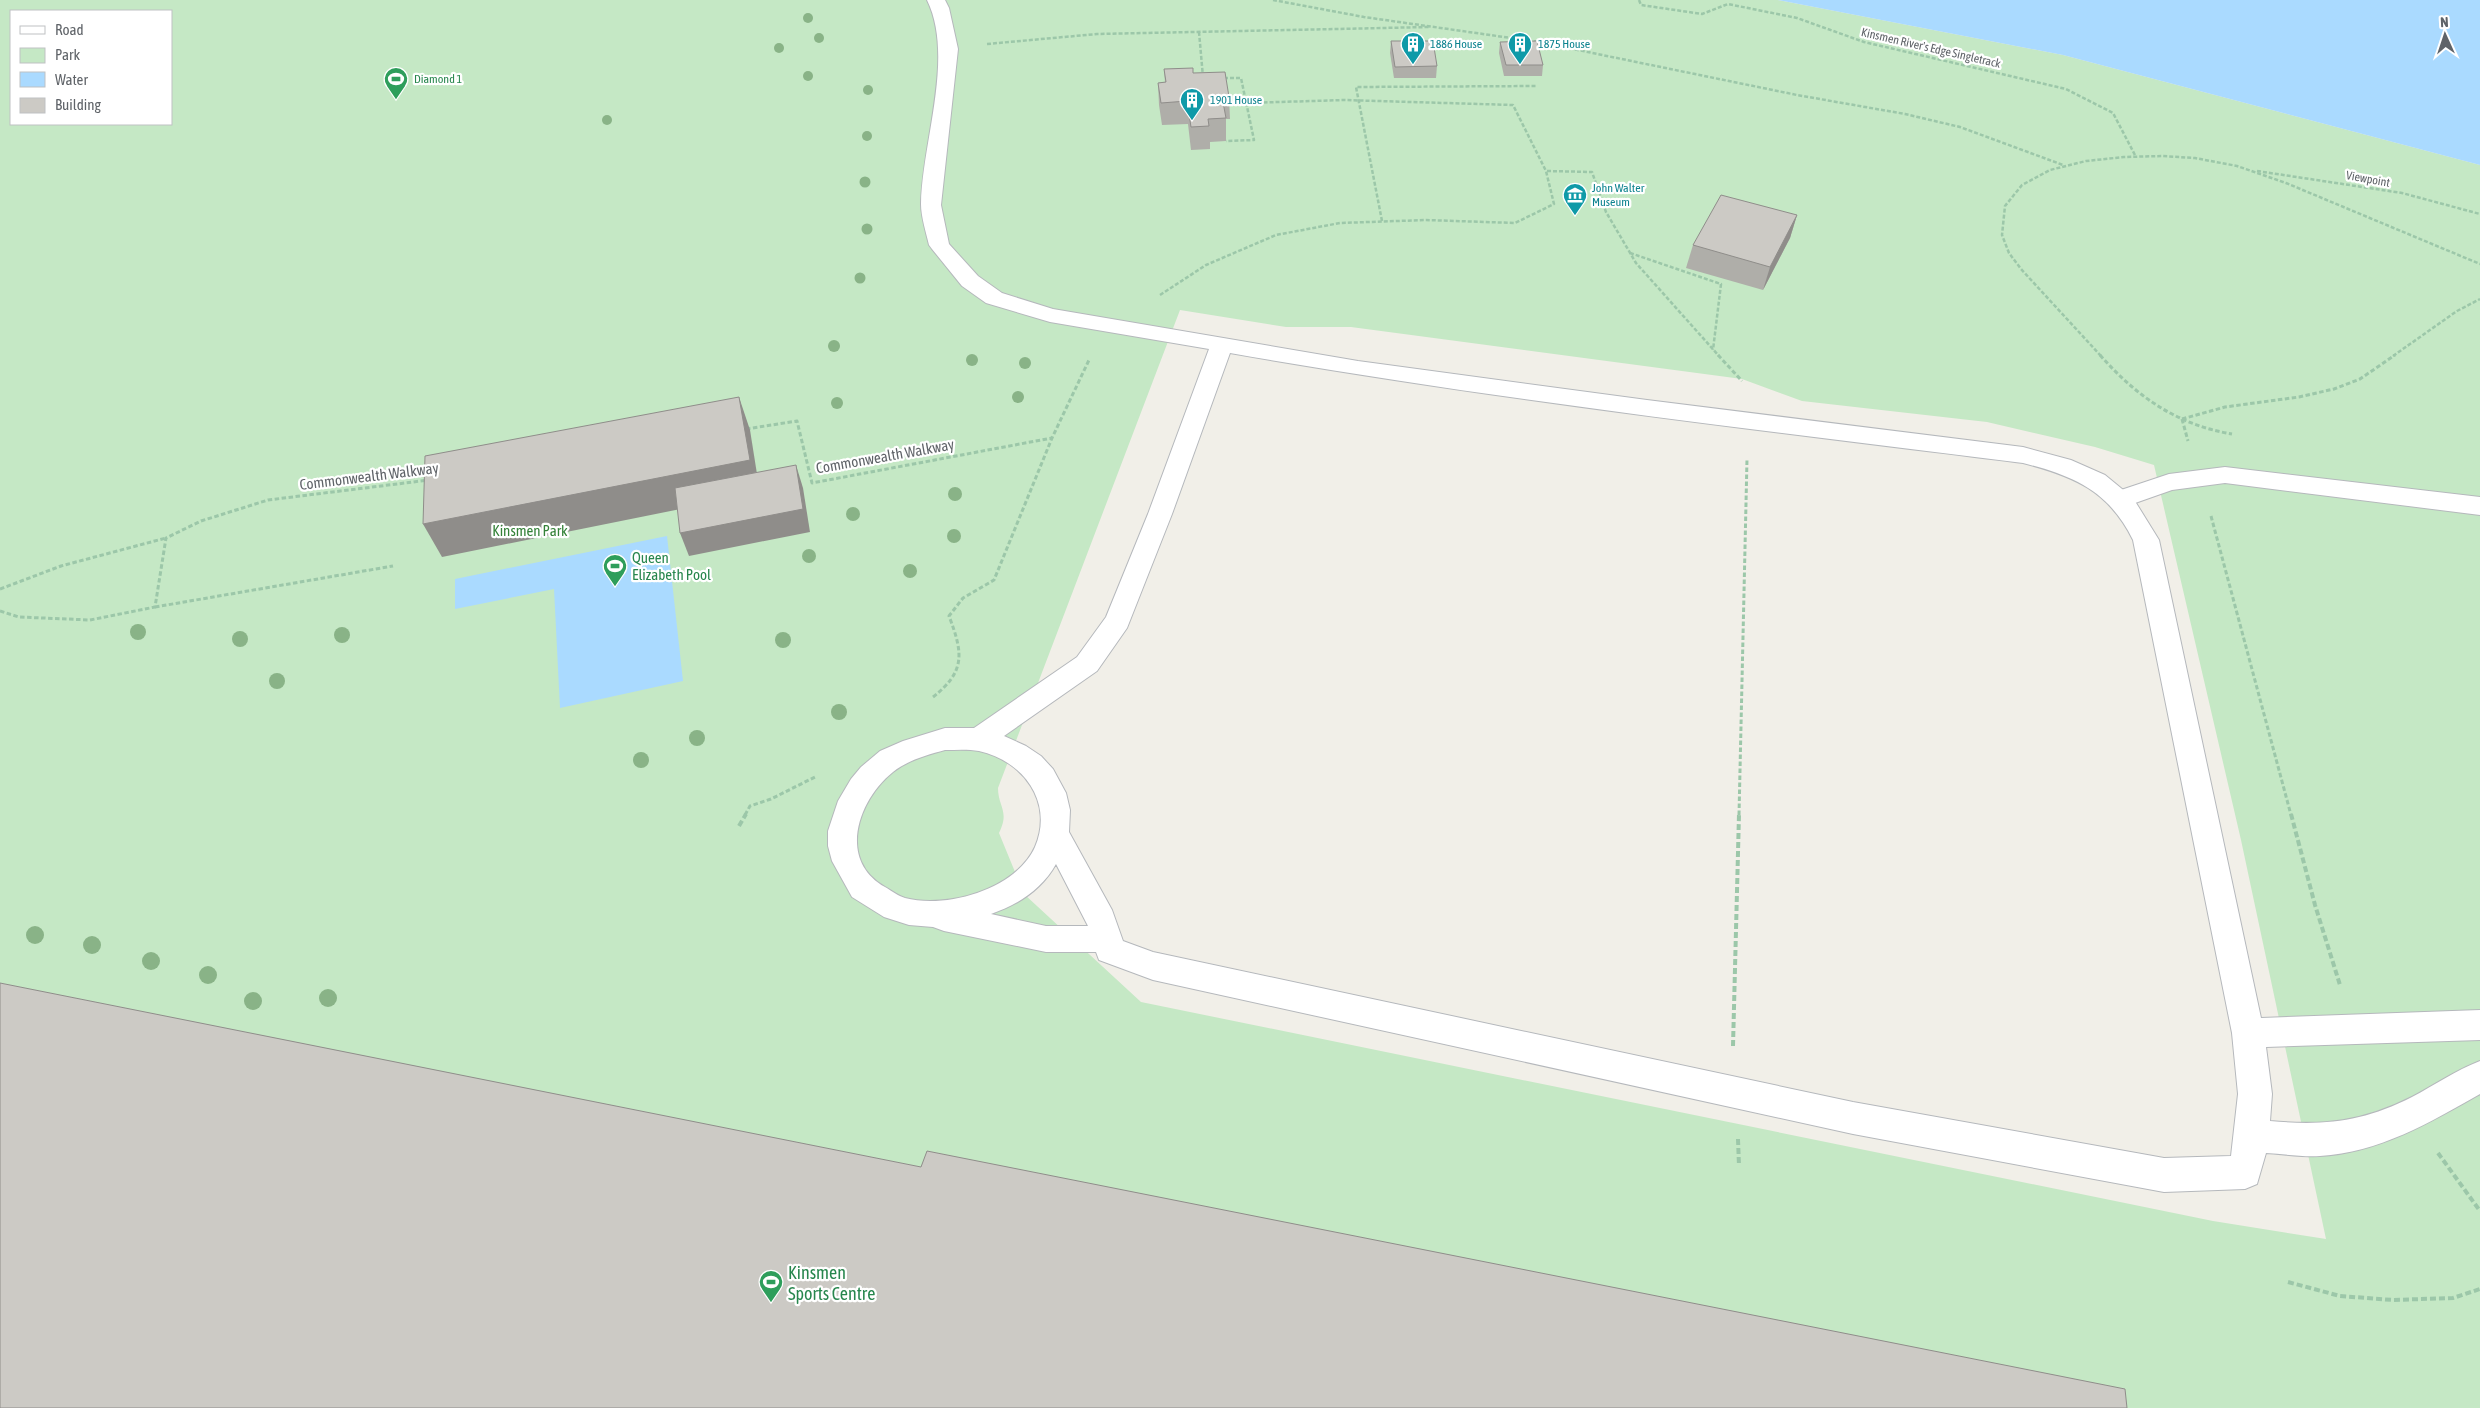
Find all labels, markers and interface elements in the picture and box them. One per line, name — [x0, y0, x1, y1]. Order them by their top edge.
legend — [10, 10, 172, 125]
north arrow — [2420, 10, 2470, 60]
text: N — [2440, 14, 2449, 30]
text: Road — [55, 21, 84, 38]
street label: Kinsmen River's Edge Singletrack — [1860, 25, 2003, 71]
building icon: 1886 House — [1400, 31, 1426, 65]
building icon: 1875 House — [1507, 31, 1533, 65]
place label: 1886 House — [1430, 37, 1482, 51]
place label: 1875 House — [1538, 37, 1590, 51]
text: Park — [55, 46, 80, 63]
sports icon: Diamond 1 — [383, 66, 409, 100]
text: Water — [55, 71, 88, 88]
place label: Diamond 1 — [414, 72, 462, 86]
building icon: 1901 House — [1179, 87, 1205, 121]
place label: 1901 House — [1210, 93, 1262, 107]
text: Building — [55, 96, 101, 113]
street label: Viewpoint — [2345, 168, 2392, 190]
place label: John Walter Museum — [1592, 181, 1645, 209]
museum icon: John Walter Museum — [1562, 182, 1588, 216]
street label: Commonwealth Walkway — [815, 435, 955, 477]
street label: Commonwealth Walkway — [299, 459, 439, 493]
park label: Kinsmen Park — [492, 522, 568, 539]
place label: Queen Elizabeth Pool — [632, 549, 711, 583]
sports icon: Queen Elizabeth Pool — [602, 553, 628, 587]
place label: Kinsmen Sports Centre — [788, 1262, 875, 1304]
sports icon: Kinsmen Sports Centre — [758, 1269, 784, 1303]

